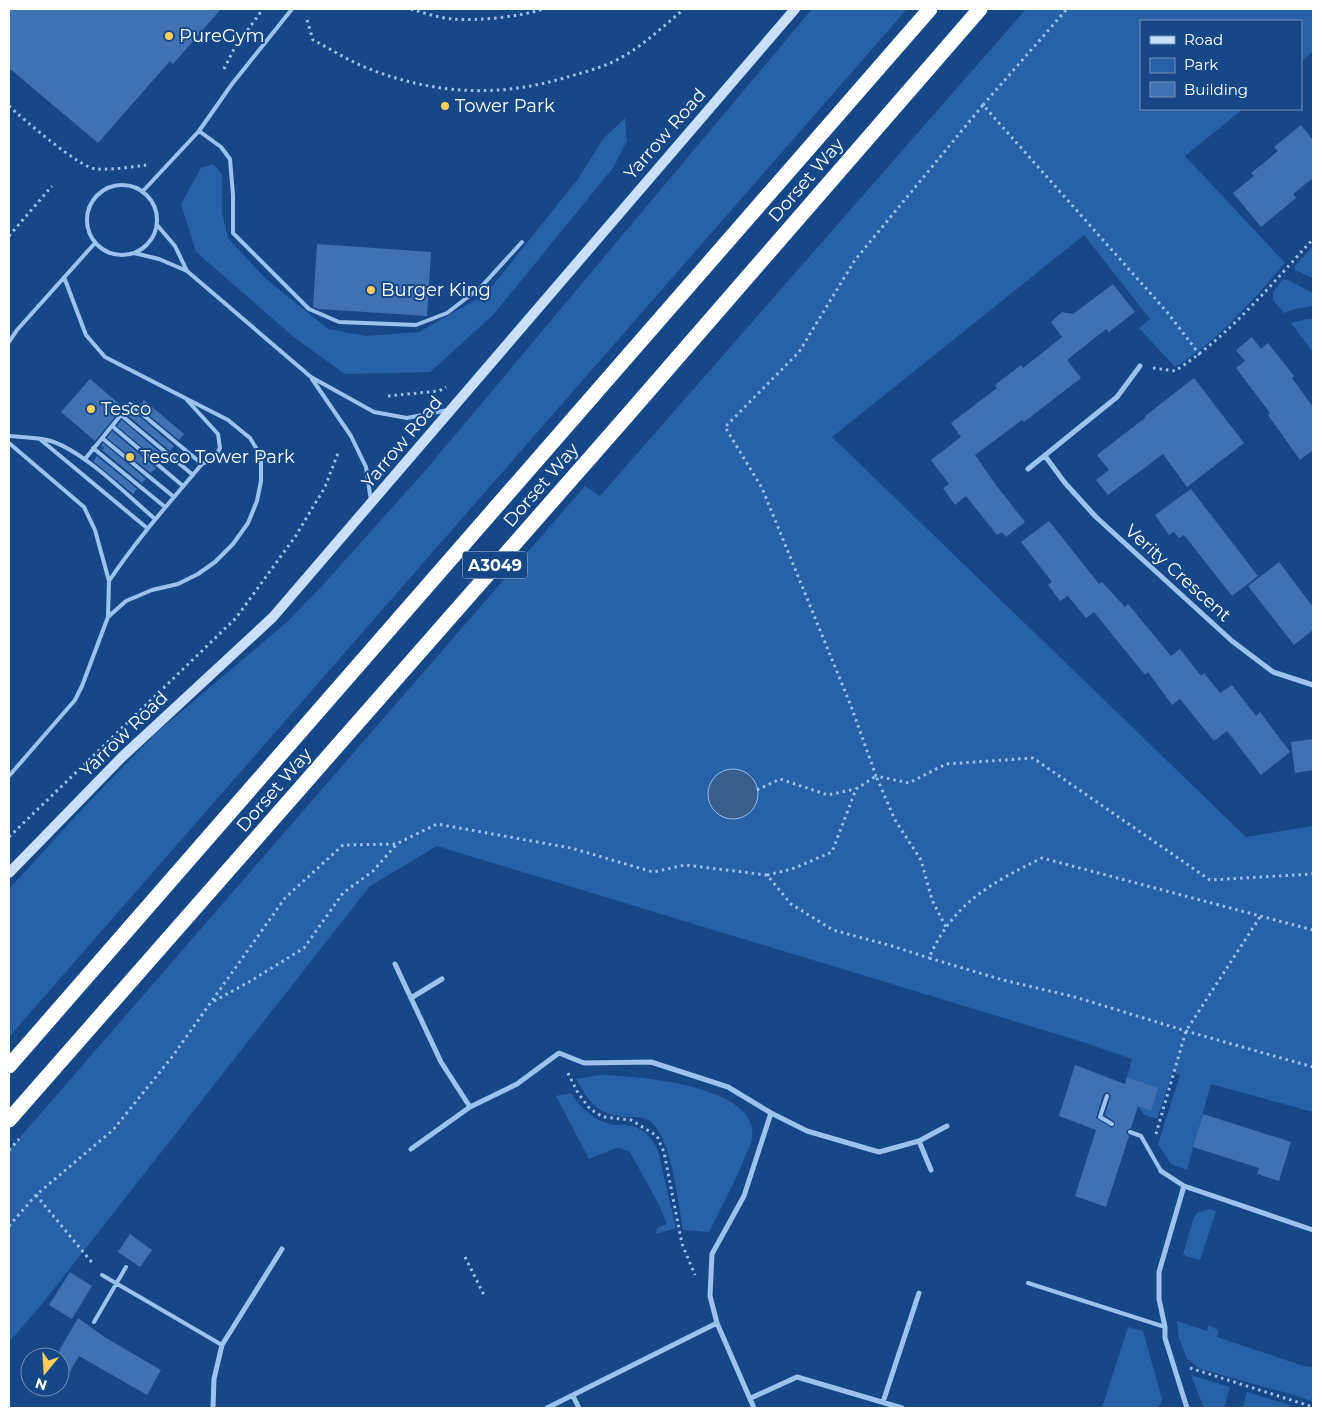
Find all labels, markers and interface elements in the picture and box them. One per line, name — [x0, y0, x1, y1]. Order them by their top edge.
legend — [1140, 20, 1302, 110]
place label: PureGym — [179, 25, 265, 47]
marker: PureGym — [163, 30, 175, 42]
text: Road — [1184, 30, 1223, 49]
text: Park — [1184, 55, 1218, 74]
text: Building — [1184, 80, 1248, 99]
street label: Yarrow Road — [619, 84, 711, 184]
place label: Tower Park — [455, 95, 555, 117]
marker: Tower Park — [439, 100, 451, 112]
street label: Dorset Way — [764, 133, 849, 226]
place label: Burger King — [381, 279, 491, 301]
marker: Burger King — [365, 284, 377, 296]
street label: Yarrow Road — [357, 391, 447, 493]
place label: Tesco — [101, 398, 151, 420]
marker: Tesco — [85, 403, 97, 415]
street label: Dorset Way — [499, 438, 584, 531]
place label: Tesco Tower Park — [140, 446, 295, 468]
marker: Tesco Tower Park — [124, 451, 136, 463]
street label: Verity Crescent — [1120, 520, 1236, 626]
road number: A3049 — [462, 552, 528, 578]
street label: Yarrow Road — [76, 687, 172, 781]
street label: Dorset Way — [232, 743, 317, 836]
north arrow — [20, 1347, 70, 1397]
text: N — [33, 1374, 49, 1395]

